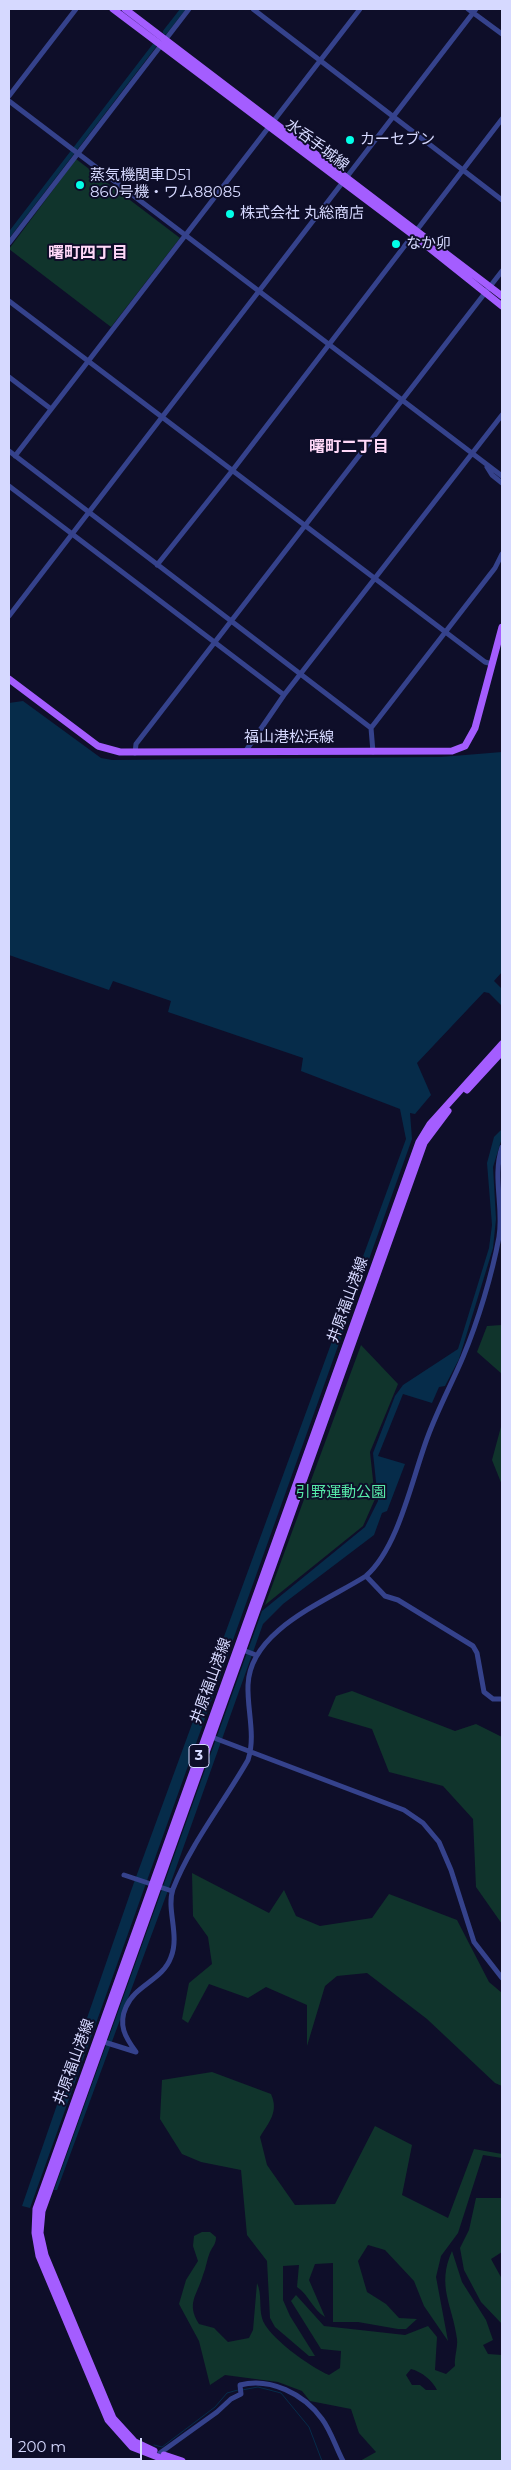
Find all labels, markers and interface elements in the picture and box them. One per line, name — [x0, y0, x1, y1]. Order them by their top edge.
street label: 水呑手城線 — [282, 115, 352, 175]
place label: カーセブン — [360, 131, 435, 149]
marker: カーセブン — [344, 134, 356, 146]
place label: 蒸気機関車D51 860号機・ワム88085 — [90, 167, 241, 202]
marker: 蒸気機関車D51 860号機・ワム88085 — [74, 179, 86, 191]
place label: 株式会社 丸総商店 — [240, 205, 364, 223]
marker: 株式会社 丸総商店 — [224, 208, 236, 220]
place label: なか卯 — [406, 235, 451, 253]
marker: なか卯 — [390, 238, 402, 250]
district label: 曙町四丁目 — [48, 243, 128, 263]
district label: 曙町二丁目 — [309, 437, 389, 457]
street label: 福山港松浜線 — [244, 729, 334, 747]
street label: 井原福山港線 — [324, 1255, 372, 1345]
park label: 引野運動公園 — [296, 1484, 386, 1502]
street label: 井原福山港線 — [187, 1636, 235, 1726]
road number: 3 — [189, 1744, 209, 1768]
street label: 井原福山港線 — [50, 2017, 98, 2107]
scale bar — [12, 2428, 145, 2460]
text: 200 m — [18, 2437, 66, 2456]

